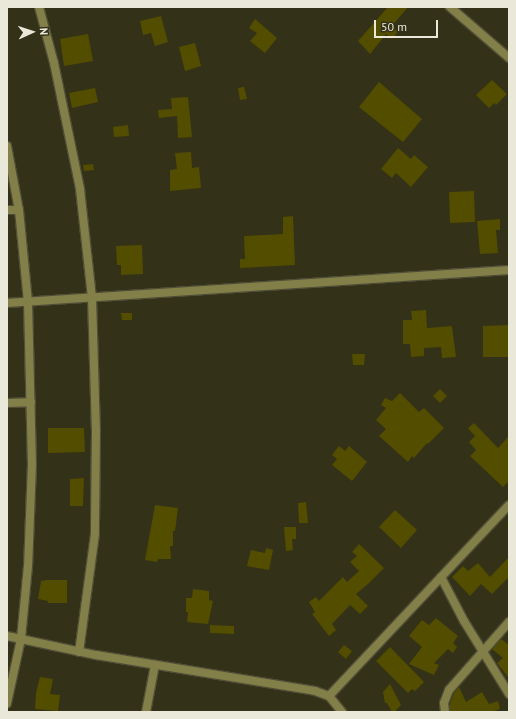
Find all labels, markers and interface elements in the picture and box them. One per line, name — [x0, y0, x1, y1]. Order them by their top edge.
north arrow — [12, 12, 52, 52]
scale bar — [376, 12, 440, 38]
text: 50 m — [381, 19, 407, 34]
text: N — [37, 27, 51, 35]

